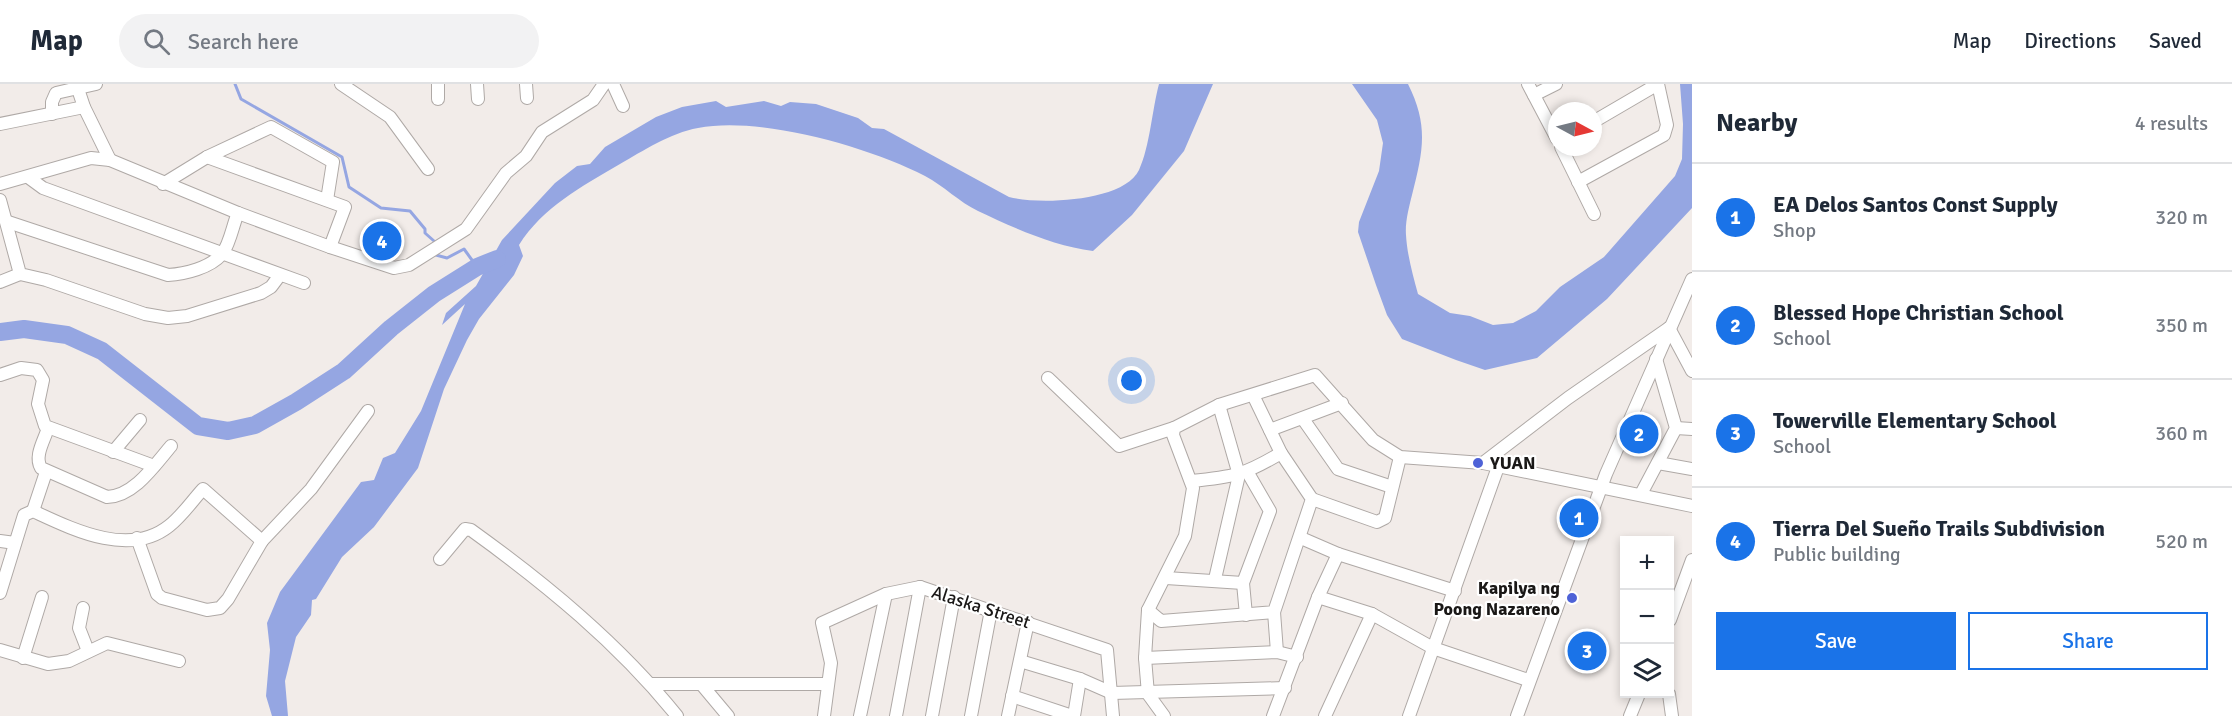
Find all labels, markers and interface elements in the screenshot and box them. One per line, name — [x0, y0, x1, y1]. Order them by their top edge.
search box — [119, 14, 539, 68]
text: Map — [30, 24, 83, 58]
icon: search — [140, 25, 173, 58]
text: Search here — [188, 28, 299, 55]
text: Map — [1953, 28, 1991, 54]
text: Directions — [2024, 28, 2116, 54]
text: Saved — [2149, 28, 2202, 54]
north arrow — [1548, 102, 1602, 156]
text: Nearby — [1716, 107, 1797, 139]
text: 4 results — [2135, 111, 2208, 136]
text: EA Delos Santos Const Supply — [1773, 191, 2058, 218]
text: 1 — [1730, 205, 1741, 230]
text: 320 m — [2155, 205, 2208, 230]
pin: 4 — [362, 218, 401, 264]
text: Shop — [1773, 218, 1816, 243]
text: Blessed Hope Christian School — [1773, 299, 2064, 326]
text: 2 — [1730, 313, 1741, 338]
text: 350 m — [2155, 313, 2208, 338]
text: School — [1773, 326, 1831, 351]
your location — [1117, 366, 1146, 395]
text: Towerville Elementary School — [1773, 407, 2057, 434]
pin: 2 — [1620, 412, 1658, 456]
text: 3 — [1730, 421, 1741, 446]
text: 360 m — [2155, 421, 2208, 446]
text: School — [1773, 434, 1831, 459]
place label: YUAN — [1489, 452, 1536, 474]
marker: YUAN — [1471, 456, 1485, 470]
pin: 1 — [1560, 496, 1598, 540]
text: Tierra Del Sueño Trails Subdivision — [1773, 515, 2105, 542]
text: 4 — [1730, 529, 1741, 554]
text: 520 m — [2155, 529, 2208, 554]
map controls — [1620, 536, 1674, 698]
button: + — [1620, 536, 1674, 590]
text: Public building — [1773, 542, 1901, 567]
place label: Kapilya ng Poong Nazareno — [1433, 577, 1560, 620]
street label: Alaska Street — [929, 581, 1033, 633]
button: − — [1620, 590, 1674, 644]
marker: Kapilya ng Poong Nazareno — [1565, 591, 1579, 605]
button: Save — [1716, 612, 1956, 670]
button: Share — [1968, 612, 2208, 670]
pin: 3 — [1568, 628, 1606, 674]
button: layers — [1620, 644, 1674, 698]

